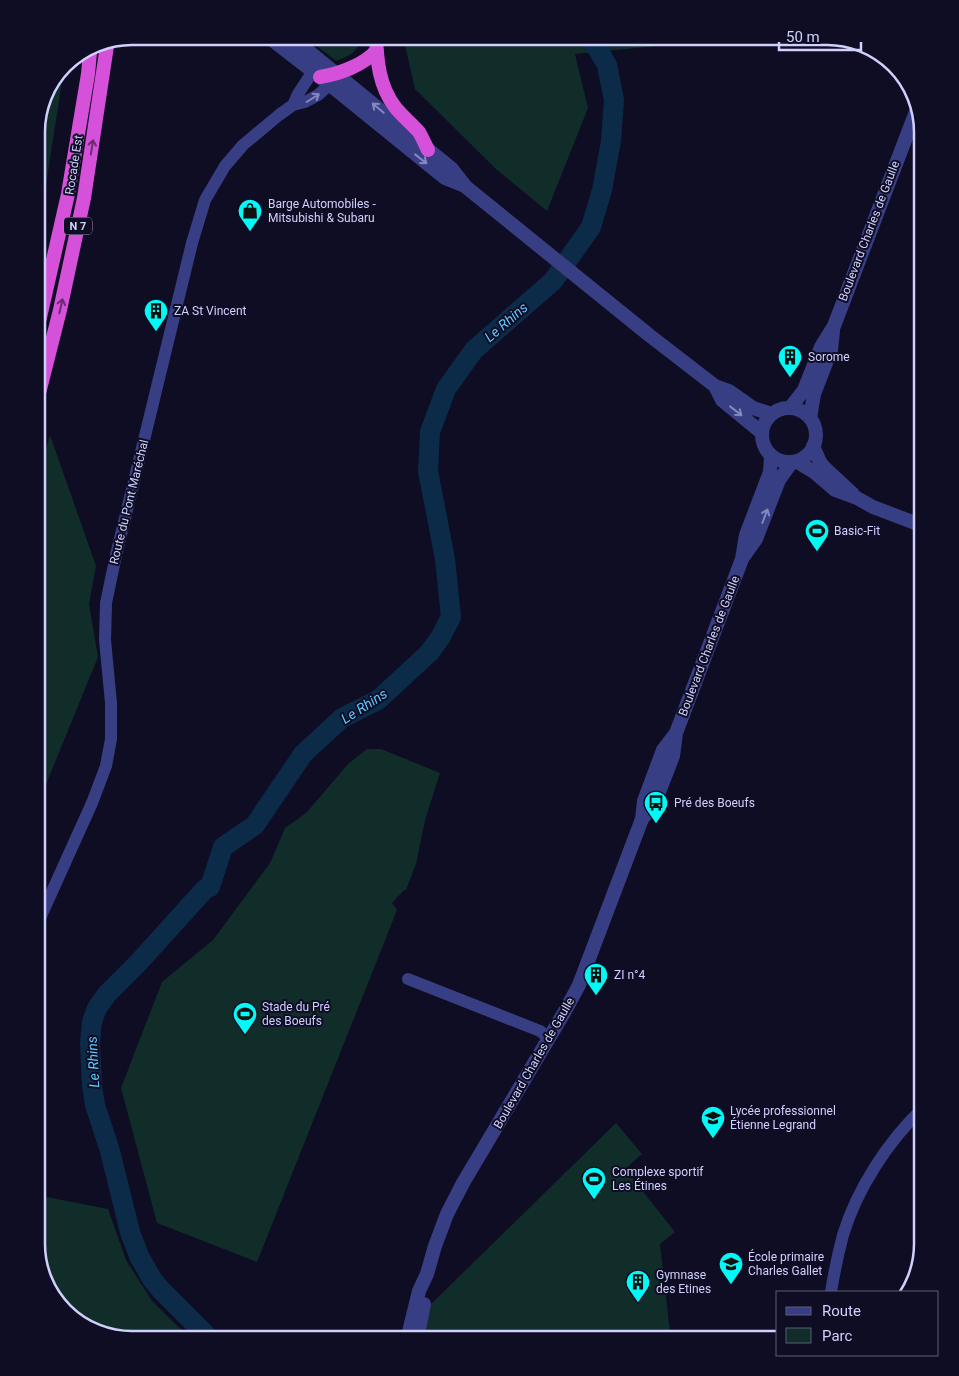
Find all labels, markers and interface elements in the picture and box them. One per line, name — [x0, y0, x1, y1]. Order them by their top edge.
scale bar — [779, 20, 862, 52]
text: 50 m — [786, 28, 820, 46]
one-way arrow — [305, 92, 319, 102]
one-way arrow — [372, 103, 385, 114]
street label: Rocade Est — [62, 134, 86, 196]
one-way arrow — [87, 139, 97, 155]
one-way arrow — [414, 154, 427, 165]
street label: Boulevard Charles de Gaulle — [836, 159, 902, 303]
place label: Barge Automobiles - Mitsubishi & Subaru — [268, 197, 377, 225]
shop icon: Barge Automobiles - Mitsubishi & Subaru — [237, 198, 263, 232]
road number: N 7 — [64, 218, 92, 235]
building icon: ZA St Vincent — [143, 298, 169, 332]
one-way arrow — [57, 299, 66, 315]
water label: Le Rhins — [481, 299, 531, 345]
place label: ZA St Vincent — [174, 304, 247, 318]
building icon: Sorome — [777, 344, 803, 378]
place label: Sorome — [808, 350, 850, 364]
one-way arrow — [729, 405, 742, 416]
street label: Route du Pont Maréchal — [107, 438, 151, 566]
one-way arrow — [761, 509, 770, 524]
sports icon: Basic-Fit — [804, 518, 830, 552]
place label: Basic-Fit — [834, 524, 880, 538]
street label: Boulevard Charles de Gaulle — [676, 574, 742, 718]
water label: Le Rhins — [338, 685, 390, 727]
bus stop icon: Pré des Boeufs — [643, 790, 669, 824]
place label: Pré des Boeufs — [674, 796, 755, 810]
building icon: ZI n°4 — [583, 962, 609, 996]
place label: ZI n°4 — [614, 968, 646, 982]
street label: Boulevard Charles de Gaulle — [491, 995, 577, 1131]
place label: Stade du Pré des Boeufs — [262, 1000, 330, 1028]
sports icon: Stade du Pré des Boeufs — [232, 1001, 258, 1035]
water label: Le Rhins — [84, 1036, 102, 1088]
place label: Lycée professionnel Étienne Legrand — [730, 1104, 836, 1132]
school or university icon: Lycée professionnel Étienne Legrand — [700, 1105, 726, 1139]
place label: Complexe sportif Les Étines — [612, 1165, 704, 1193]
sports icon: Complexe sportif Les Étines — [581, 1166, 607, 1200]
place label: École primaire Charles Gallet — [748, 1249, 824, 1278]
school or university icon: École primaire Charles Gallet — [718, 1251, 744, 1285]
place label: Gymnase des Etines — [656, 1268, 711, 1296]
building icon: Gymnase des Etines — [625, 1269, 651, 1303]
legend — [776, 1291, 939, 1356]
text: Route — [822, 1302, 861, 1320]
text: Parc — [822, 1327, 852, 1345]

